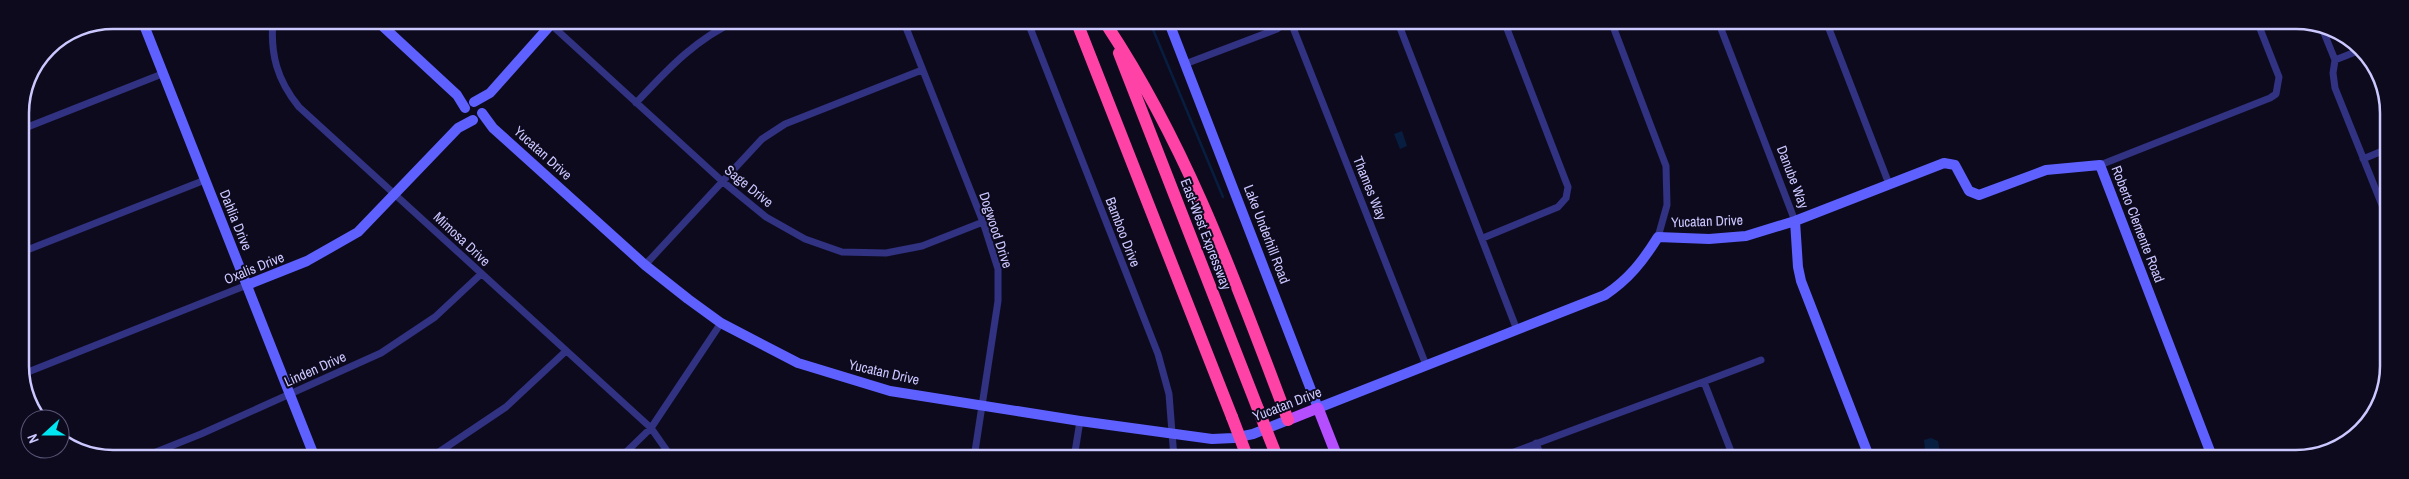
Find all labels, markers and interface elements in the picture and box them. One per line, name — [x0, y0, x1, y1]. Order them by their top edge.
street label: Yucatan Drive — [510, 122, 576, 184]
street label: Danube Way — [1773, 143, 1813, 211]
street label: Thames Way — [1349, 153, 1391, 223]
street label: Sage Drive — [721, 161, 777, 211]
street label: Roberto Clemente Road — [2107, 163, 2169, 285]
street label: East-West Expressway — [1176, 176, 1236, 292]
street label: Lake Underhill Road — [1240, 182, 1294, 286]
street label: Dahlia Drive — [216, 187, 256, 253]
street label: Dogwood Drive — [975, 190, 1017, 270]
street label: Bamboo Drive — [1101, 195, 1145, 269]
street label: Mimosa Drive — [430, 208, 494, 270]
street label: Yucatan Drive — [1671, 211, 1743, 231]
street label: Oxalis Drive — [221, 248, 287, 288]
street label: Linden Drive — [281, 347, 349, 391]
street label: Yucatan Drive — [847, 355, 921, 389]
street label: Yucatan Drive — [1250, 383, 1324, 425]
north arrow — [20, 409, 70, 459]
text: N — [23, 432, 43, 446]

